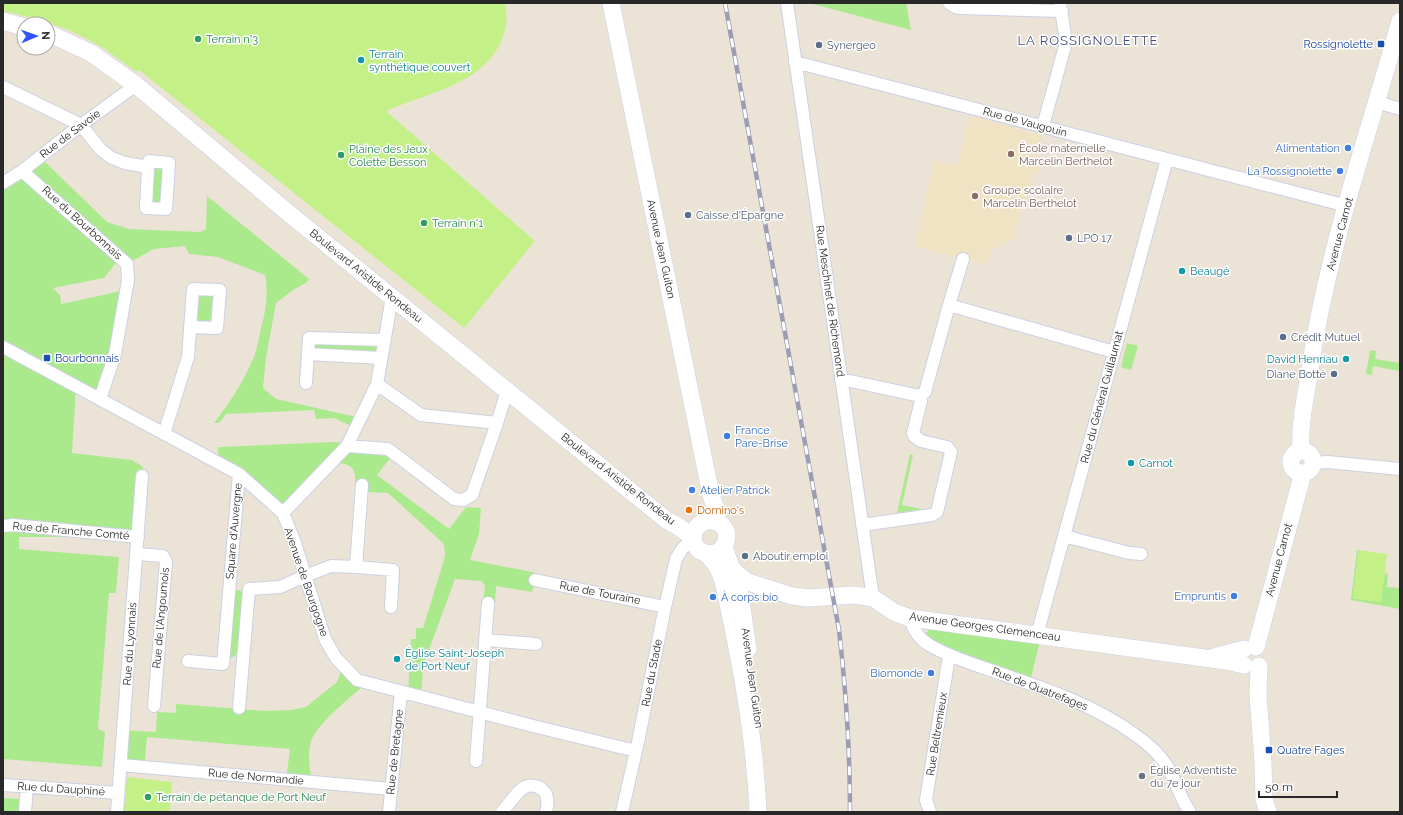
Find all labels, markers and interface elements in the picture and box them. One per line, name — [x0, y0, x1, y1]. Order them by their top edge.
north arrow — [16, 16, 56, 56]
text: N — [39, 31, 52, 40]
place label: Terrain n°3 — [206, 33, 258, 46]
district label: LA ROSSIGNOLETTE — [1018, 33, 1158, 48]
marker: Terrain n°3 — [193, 34, 203, 44]
place label: Rossignolette — [1304, 38, 1374, 51]
place label: Synergeo — [827, 39, 876, 52]
marker: Rossignolette — [1376, 39, 1386, 49]
marker: Synergeo — [814, 40, 824, 50]
place label: Terrain synthétique couvert — [369, 48, 471, 74]
marker: Terrain synthétique couvert — [356, 55, 366, 65]
street label: Rue de Vaugouin — [981, 104, 1069, 140]
street label: Rue de Savoie — [37, 107, 103, 161]
place label: École maternelle Marcelin Berthelot — [1019, 141, 1113, 168]
place label: Alimentation — [1276, 142, 1340, 155]
place label: Plaine des Jeux Colette Besson — [349, 143, 428, 169]
marker: Alimentation — [1343, 143, 1353, 153]
marker: École maternelle Marcelin Berthelot — [1006, 149, 1016, 159]
marker: Plaine des Jeux Colette Besson — [336, 150, 346, 160]
place label: La Rossignolette — [1247, 165, 1333, 178]
marker: La Rossignolette — [1335, 166, 1345, 176]
street label: Rue du Bourbonnais — [39, 184, 125, 262]
place label: Groupe scolaire Marcelin Berthelot — [983, 184, 1077, 210]
marker: Groupe scolaire Marcelin Berthelot — [970, 191, 980, 201]
street label: Avenue Carnot — [1324, 196, 1356, 272]
street label: Avenue Jean Guiton — [644, 198, 678, 300]
place label: Caisse d'Épargne — [696, 208, 784, 222]
marker: Caisse d'Épargne — [683, 210, 693, 220]
place label: Terrain n°1 — [432, 217, 484, 230]
marker: Terrain n°1 — [419, 218, 429, 228]
street label: Rue Meschinet de Richemond — [813, 224, 847, 378]
street label: Boulevard Aristide Rondeau — [307, 226, 425, 326]
place label: LPO 17 — [1077, 232, 1112, 245]
marker: LPO 17 — [1064, 233, 1074, 243]
place label: Beaugé — [1190, 265, 1230, 278]
marker: Beaugé — [1177, 266, 1187, 276]
street label: Rue du Général Guillaumat — [1078, 329, 1126, 465]
place label: Crédit Mutuel — [1291, 331, 1360, 344]
marker: Crédit Mutuel — [1278, 332, 1288, 342]
place label: Bourbonnais — [55, 352, 119, 365]
marker: Bourbonnais — [42, 353, 52, 363]
place label: David Henriau — [1267, 353, 1338, 366]
marker: David Henriau — [1341, 354, 1351, 364]
place label: Diane Botté — [1267, 368, 1327, 381]
marker: Diane Botté — [1329, 369, 1339, 379]
place label: France Pare-Brise — [735, 424, 788, 450]
street label: Boulevard Aristide Rondeau — [558, 430, 678, 528]
marker: France Pare-Brise — [722, 431, 732, 441]
place label: Carnot — [1139, 457, 1173, 470]
marker: Carnot — [1126, 458, 1136, 468]
street label: Square d'Auvergne — [223, 482, 245, 580]
place label: Atelier Patrick — [700, 484, 770, 497]
marker: Atelier Patrick — [687, 485, 697, 495]
place label: Domino's — [697, 504, 744, 517]
marker: Domino's — [684, 505, 694, 515]
street label: Rue de Franche Comté — [12, 519, 130, 543]
street label: Avenue Carnot — [1263, 522, 1295, 598]
street label: Avenue de Bourgogne — [281, 526, 331, 639]
place label: Aboutir emploi — [753, 550, 828, 563]
marker: Aboutir emploi — [740, 551, 750, 561]
street label: Rue de l'Angoumois — [150, 567, 172, 669]
street label: Rue de Touraine — [558, 579, 642, 607]
place label: À corps bio — [721, 590, 778, 604]
place label: Empruntis — [1174, 590, 1226, 603]
marker: Empruntis — [1229, 591, 1239, 601]
marker: À corps bio — [708, 592, 718, 602]
street label: Rue du Lyonnais — [121, 602, 139, 686]
street label: Avenue Georges Clemenceau — [909, 610, 1061, 644]
street label: Avenue Jean Guiton — [739, 627, 765, 729]
street label: Rue du Stade — [639, 638, 665, 708]
place label: Église Saint-Joseph de Port Neuf — [405, 646, 504, 673]
marker: Église Saint-Joseph de Port Neuf — [392, 654, 402, 664]
street label: Rue de Quatrefages — [990, 665, 1090, 713]
place label: Biomonde — [870, 667, 924, 680]
marker: Biomonde — [926, 668, 936, 678]
street label: Rue Beltremieux — [924, 691, 950, 777]
street label: Rue de Bretagne — [384, 708, 406, 795]
place label: Quatre Fages — [1277, 744, 1345, 757]
marker: Quatre Fages — [1264, 745, 1274, 755]
place label: Église Adventiste du 7e jour — [1150, 763, 1238, 790]
street label: Rue de Normandie — [208, 766, 305, 788]
marker: Église Adventiste du 7e jour — [1137, 771, 1147, 781]
scale bar — [1259, 773, 1337, 799]
street label: Rue du Dauphiné — [17, 779, 106, 799]
text: 50 m — [1265, 780, 1293, 794]
place label: Terrain de pétanque de Port Neuf — [156, 791, 326, 804]
marker: Terrain de pétanque de Port Neuf — [143, 792, 153, 802]

